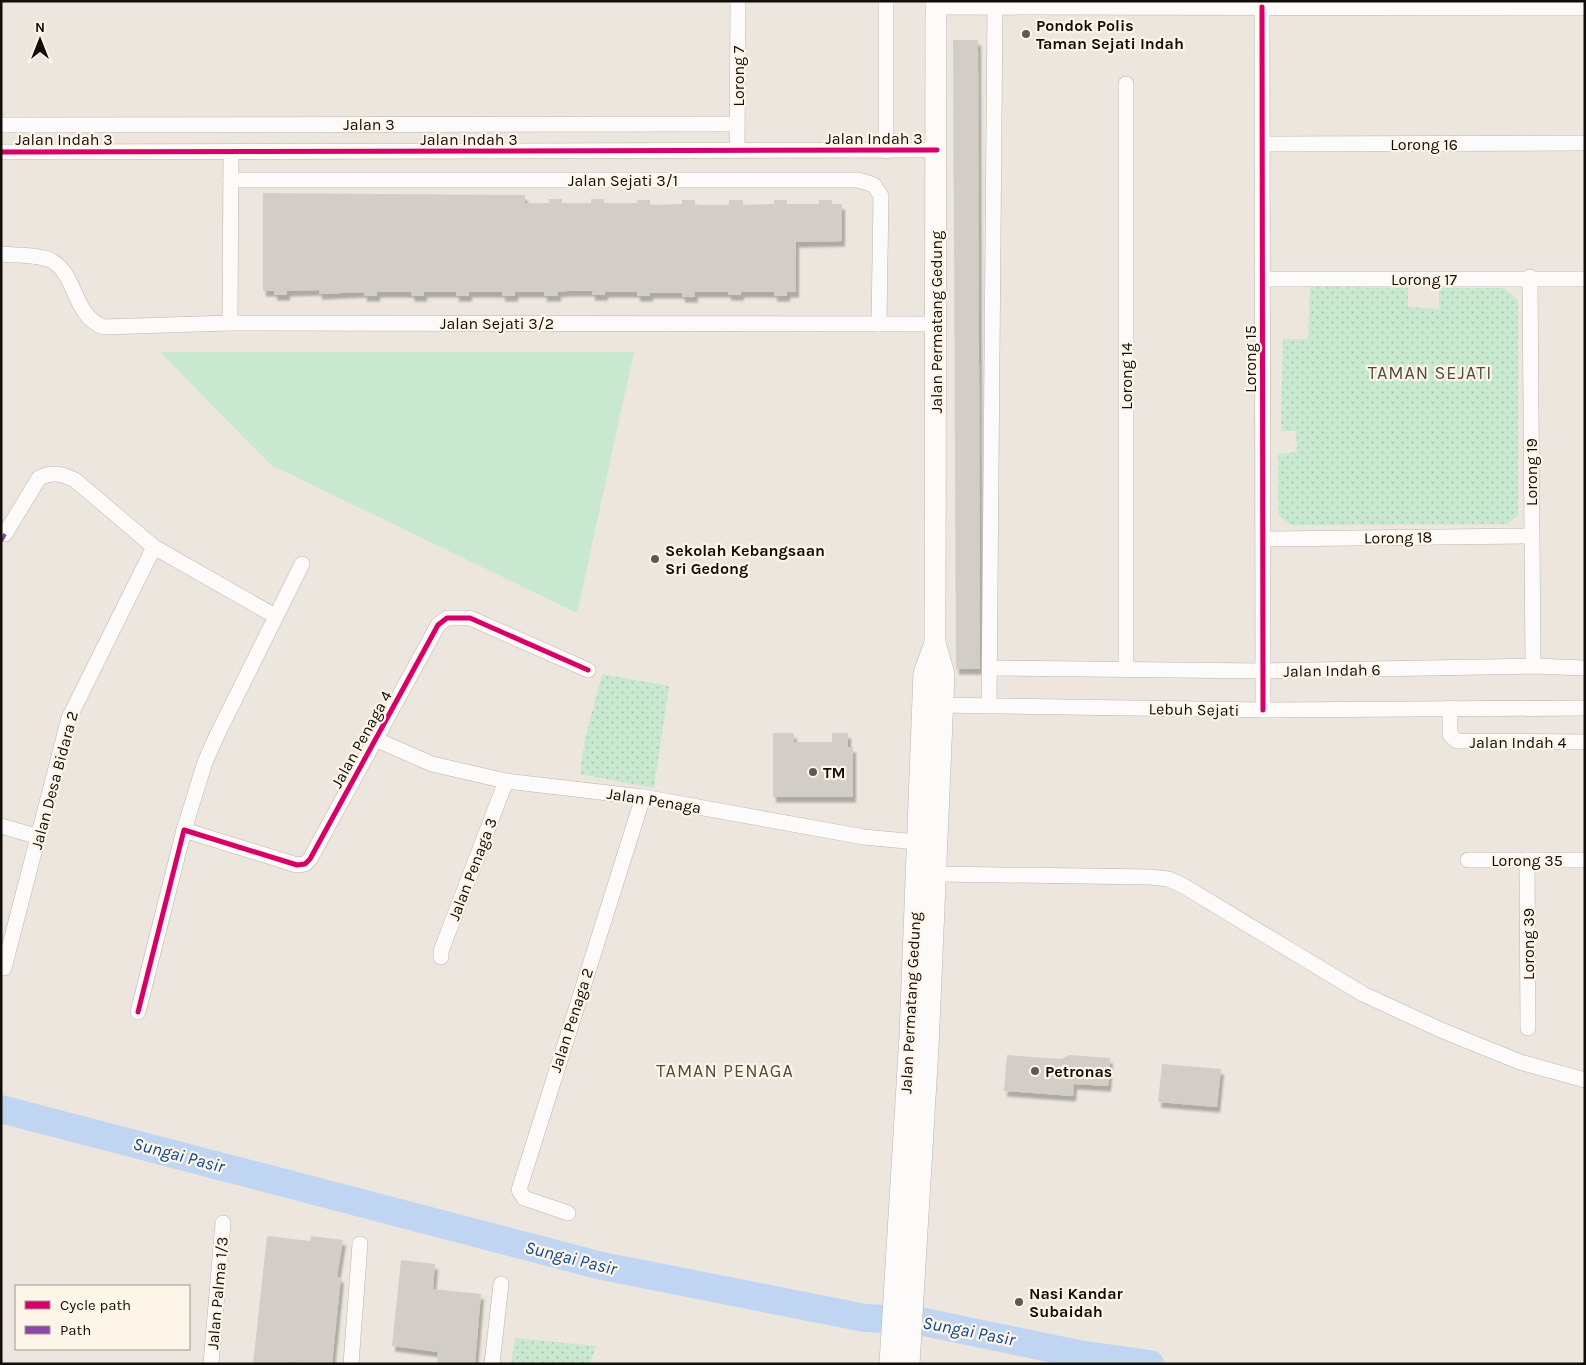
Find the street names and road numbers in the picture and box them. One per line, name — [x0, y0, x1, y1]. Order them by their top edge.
street label: Lorong 7 — [729, 45, 748, 106]
street label: Jalan 3 — [343, 115, 395, 134]
street label: Jalan Indah 3 — [825, 129, 923, 148]
street label: Jalan Indah 3 — [15, 130, 113, 149]
street label: Jalan Indah 3 — [420, 130, 518, 149]
street label: Lorong 16 — [1390, 135, 1458, 154]
street label: Jalan Sejati 3/1 — [568, 171, 678, 190]
street label: Jalan Permatang Gedung — [927, 231, 946, 413]
street label: Lorong 17 — [1391, 270, 1458, 289]
street label: Jalan Sejati 3/2 — [440, 314, 554, 333]
street label: Lorong 15 — [1241, 325, 1260, 393]
street label: Lorong 14 — [1117, 342, 1136, 410]
street label: Lorong 19 — [1522, 438, 1541, 506]
street label: Lorong 18 — [1364, 527, 1432, 548]
street label: Jalan Indah 6 — [1283, 660, 1381, 681]
street label: Jalan Penaga 4 — [327, 687, 396, 791]
street label: Lebuh Sejati — [1148, 699, 1240, 720]
street label: Jalan Desa Bidara 2 — [27, 709, 82, 851]
street label: Jalan Indah 4 — [1470, 733, 1566, 752]
street label: Jalan Penaga — [605, 784, 703, 817]
street label: Jalan Penaga 3 — [444, 815, 501, 923]
street label: Lorong 35 — [1491, 851, 1563, 870]
street label: Lorong 39 — [1519, 908, 1538, 980]
street label: Jalan Permatang Gedung — [896, 911, 925, 1095]
street label: Jalan Penaga 2 — [546, 966, 597, 1075]
street label: Jalan Palma 1/3 — [203, 1236, 232, 1350]

